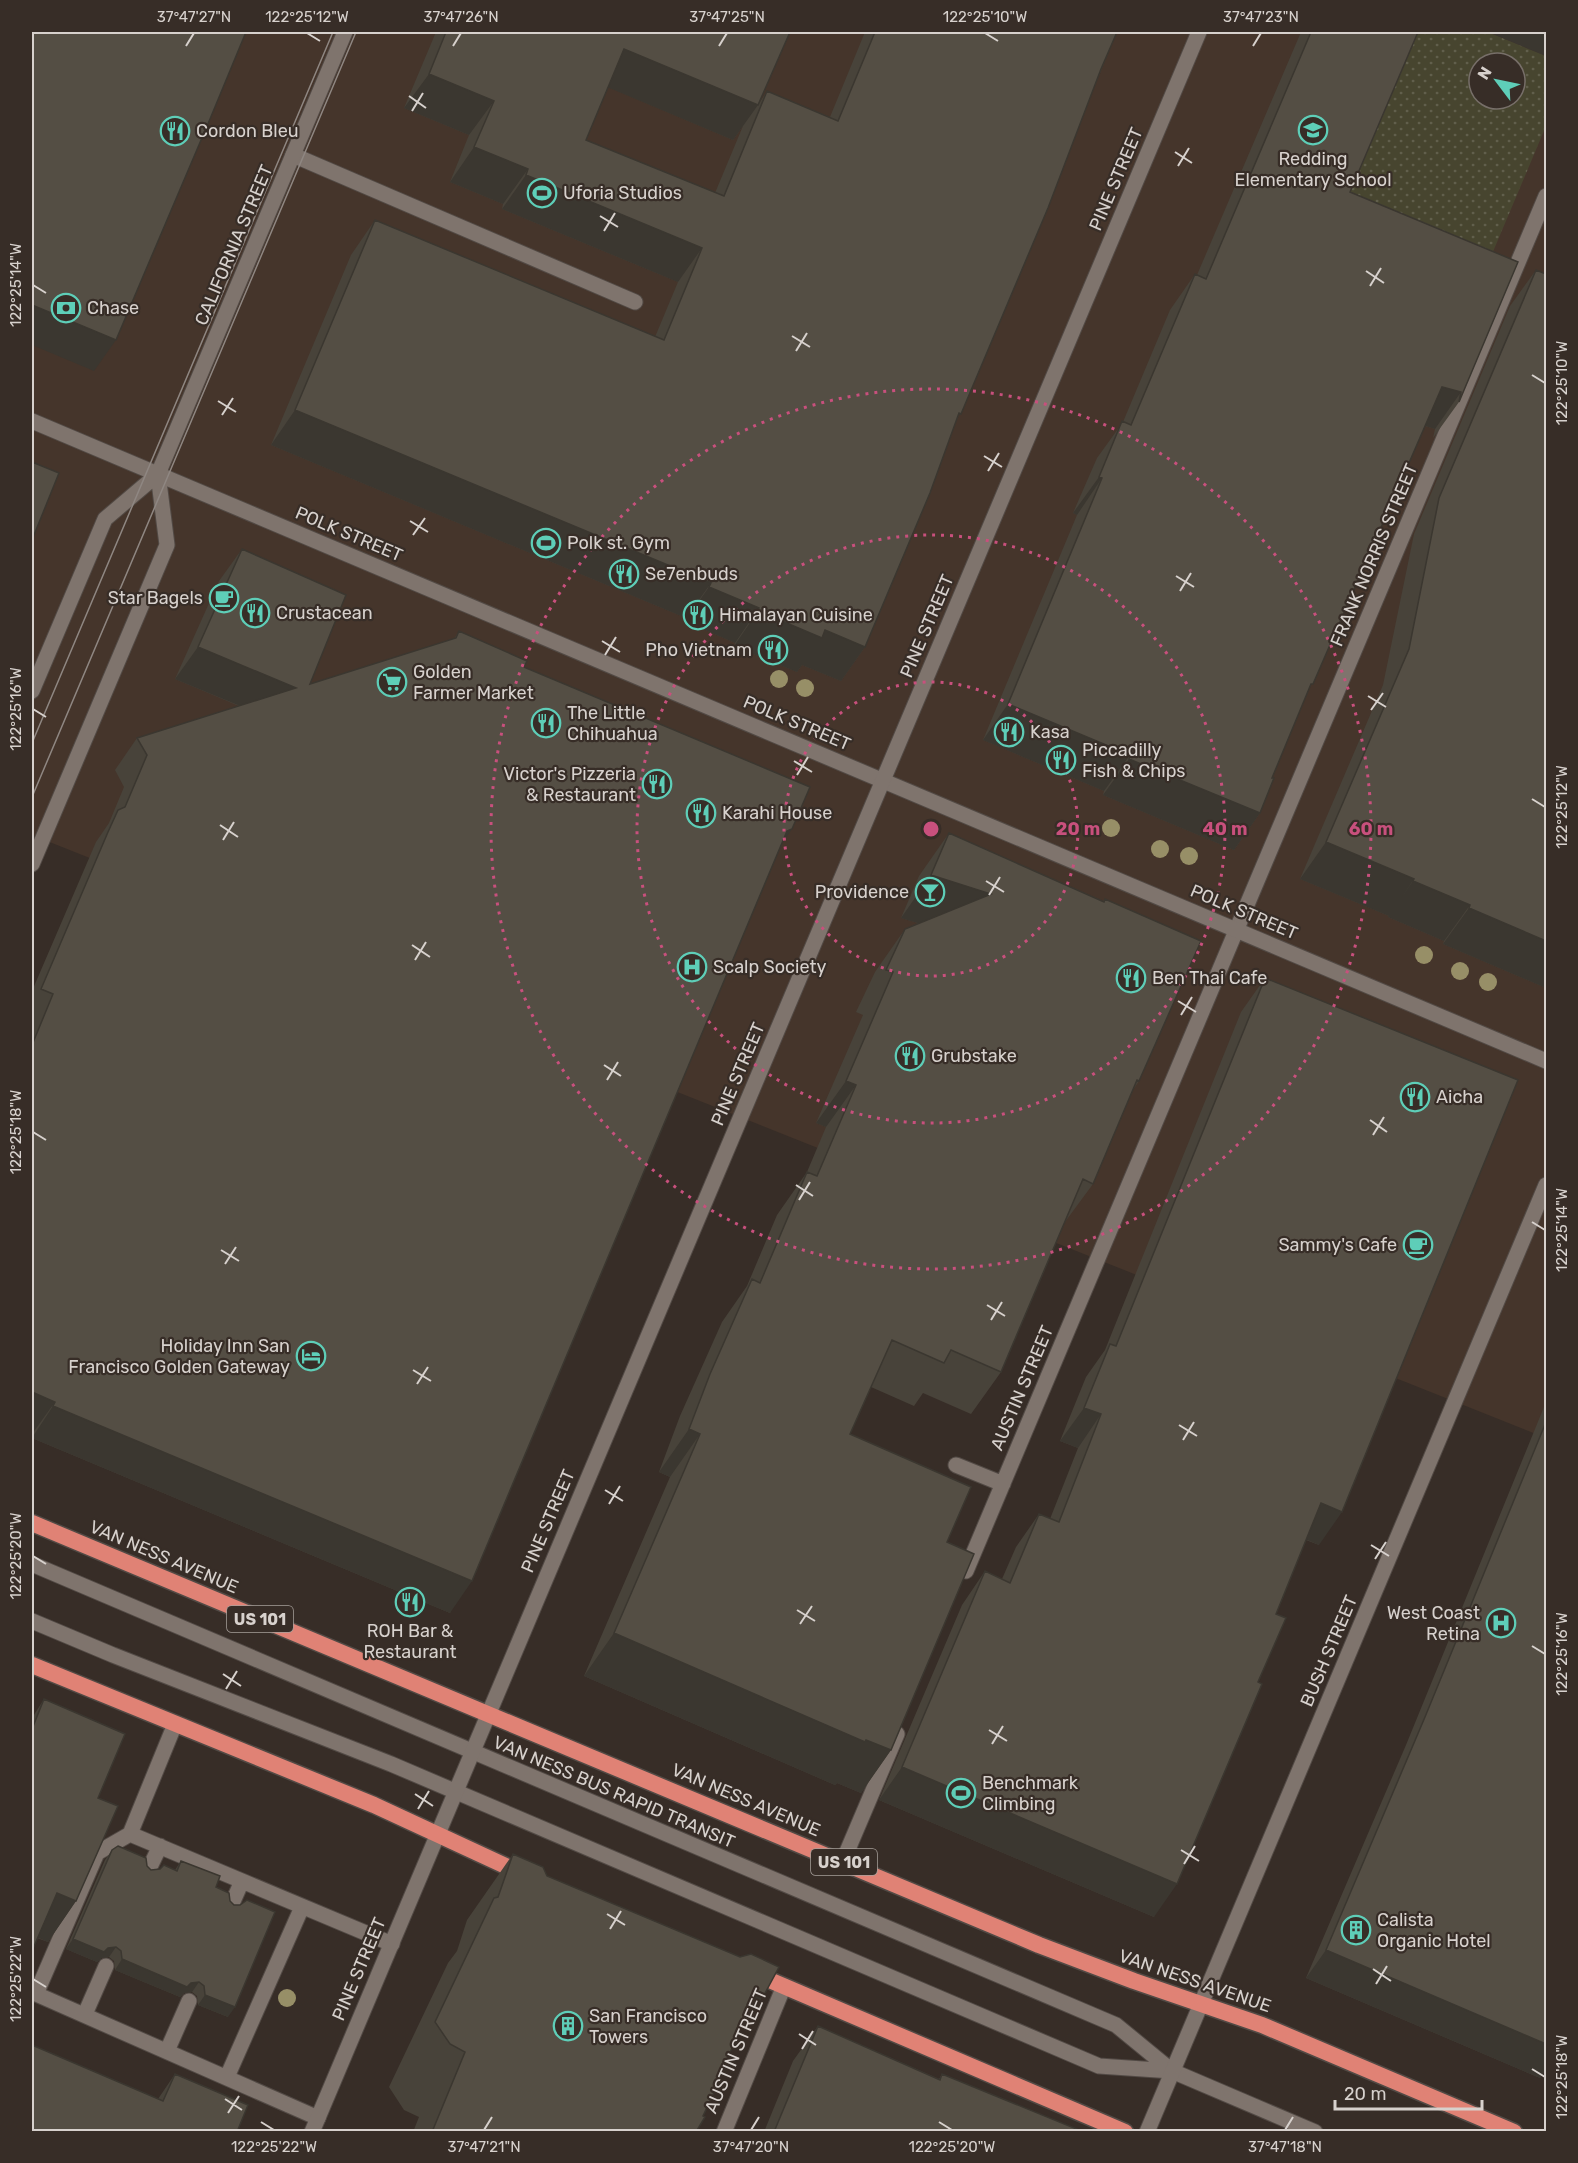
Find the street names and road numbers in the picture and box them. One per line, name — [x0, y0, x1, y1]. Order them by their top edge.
street label: PINE STREET — [1084, 124, 1148, 234]
street label: CALIFORNIA STREET — [190, 161, 278, 329]
street label: FRANK NORRIS STREET — [1326, 460, 1422, 650]
street label: POLK STREET — [292, 502, 406, 566]
street label: PINE STREET — [895, 571, 959, 681]
street label: POLK STREET — [740, 691, 854, 755]
street label: POLK STREET — [1187, 880, 1301, 944]
street label: PINE STREET — [706, 1019, 770, 1129]
street label: AUSTIN STREET — [986, 1322, 1058, 1454]
street label: PINE STREET — [516, 1466, 580, 1576]
street label: VAN NESS AVENUE — [86, 1516, 242, 1598]
street label: BUSH STREET — [1296, 1592, 1362, 1710]
road number: US 101 — [227, 1606, 293, 1632]
street label: VAN NESS BUS RAPID TRANSIT — [490, 1731, 738, 1853]
street label: VAN NESS AVENUE — [668, 1759, 824, 1841]
road number: US 101 — [811, 1849, 877, 1875]
street label: PINE STREET — [327, 1914, 391, 2024]
street label: VAN NESS AVENUE — [1116, 1945, 1274, 2017]
street label: AUSTIN STREET — [700, 1985, 772, 2117]

